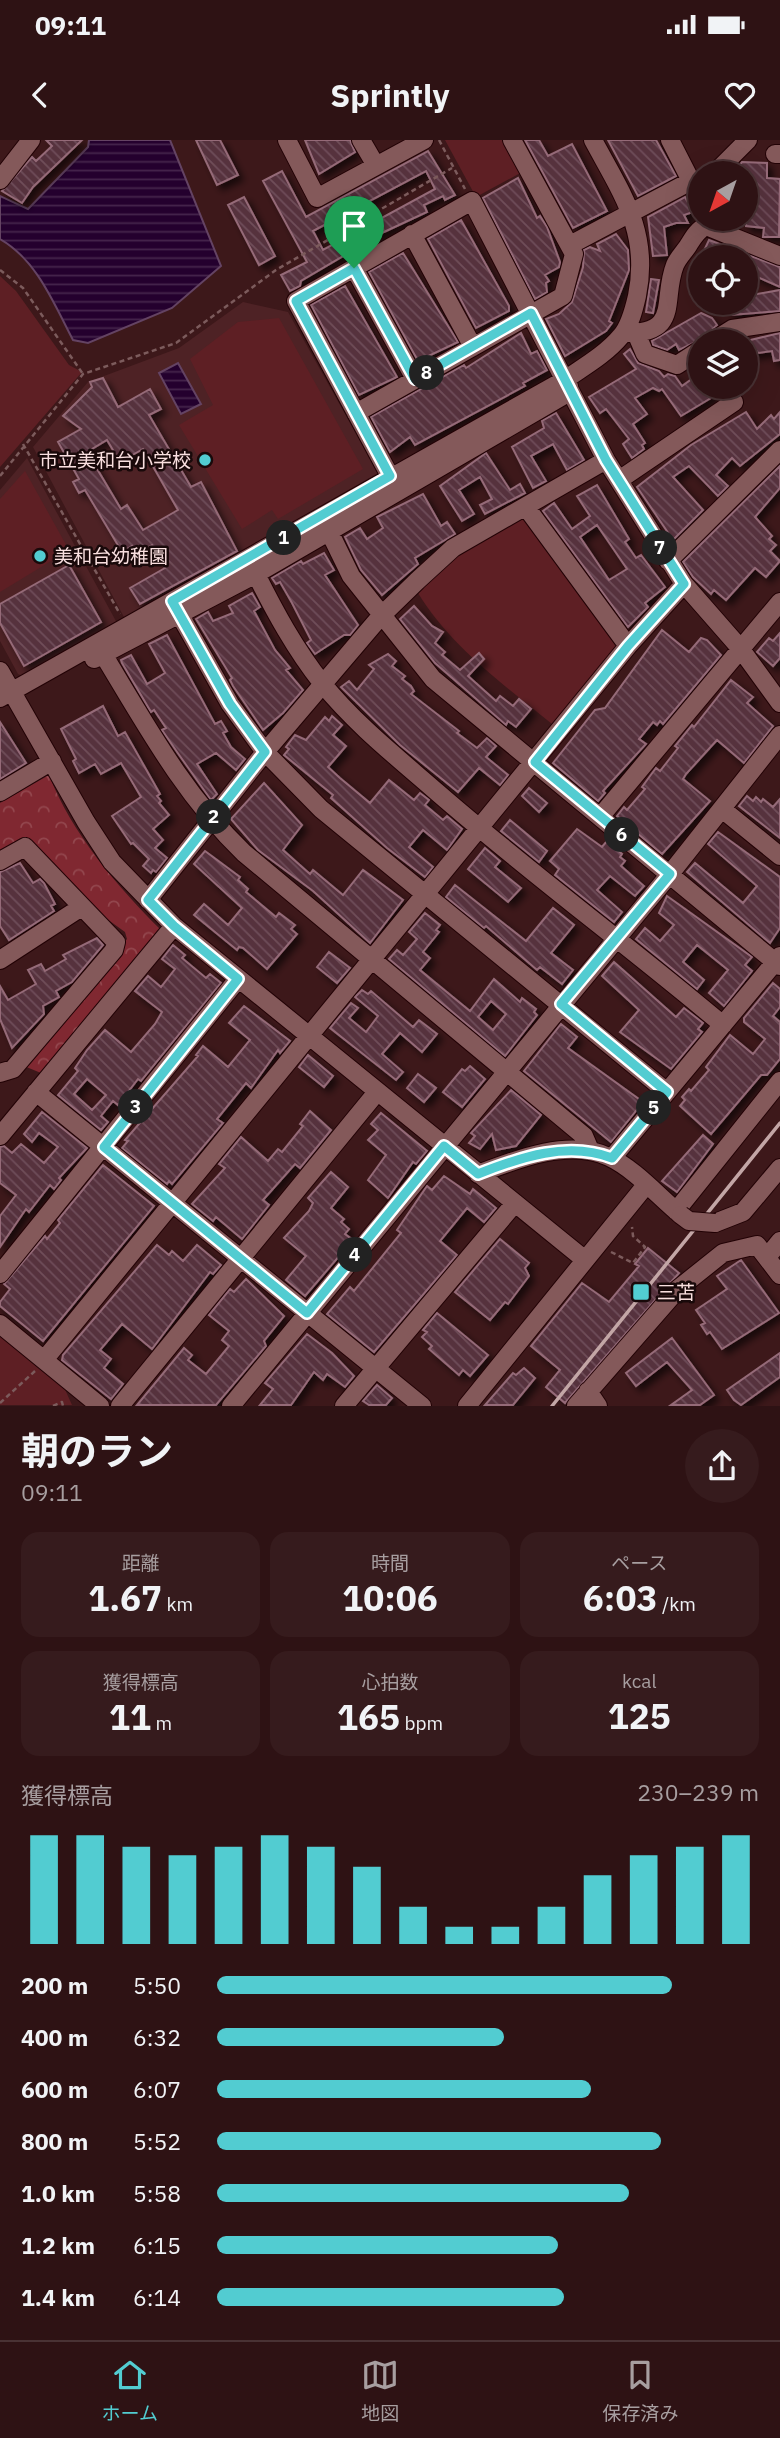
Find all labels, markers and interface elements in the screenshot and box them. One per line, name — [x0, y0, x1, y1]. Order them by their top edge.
text: 09:11 — [35, 8, 106, 42]
text: Sprintly — [330, 74, 450, 116]
icon: back — [21, 76, 59, 114]
icon: heart — [721, 76, 759, 114]
north arrow — [688, 161, 758, 231]
map controls — [688, 161, 758, 399]
pin — [324, 196, 384, 268]
icon: arrive — [335, 207, 373, 245]
button: locate — [688, 245, 758, 315]
button: layers — [688, 329, 758, 399]
pin: 8 — [410, 356, 444, 390]
text: 8 — [421, 360, 432, 384]
place label: 市立美和台小学校 — [39, 448, 191, 472]
marker: 市立美和台小学校 — [197, 452, 213, 468]
pin: 1 — [266, 520, 302, 556]
text: 1 — [278, 525, 289, 549]
pin: 7 — [642, 530, 678, 566]
text: 7 — [654, 535, 665, 559]
place label: 美和台幼稚園 — [54, 544, 168, 568]
marker: 美和台幼稚園 — [32, 548, 48, 564]
pin: 2 — [196, 800, 232, 834]
text: 2 — [208, 804, 219, 828]
pin: 6 — [604, 818, 640, 852]
text: 6 — [616, 822, 627, 846]
pin: 3 — [118, 1090, 154, 1124]
pin: 5 — [636, 1090, 672, 1126]
text: 3 — [130, 1094, 141, 1118]
text: 5 — [648, 1095, 659, 1119]
pin: 4 — [338, 1238, 372, 1272]
text: 4 — [349, 1242, 360, 1266]
place label: 三苫 — [657, 1280, 695, 1304]
marker: 三苫 — [631, 1282, 651, 1302]
text: 朝のラン — [21, 1426, 173, 1475]
button: share — [685, 1429, 759, 1503]
text: 09:11 — [21, 1477, 83, 1507]
text: 距離 — [122, 1551, 160, 1575]
text: 時間 — [371, 1551, 409, 1575]
text: ペース — [611, 1551, 667, 1575]
text: 1.67 — [88, 1575, 162, 1621]
text: 10:06 — [342, 1575, 438, 1621]
text: 6:03 — [583, 1575, 657, 1621]
text: km — [162, 1592, 193, 1616]
text: /km — [657, 1592, 696, 1616]
text: kcal — [622, 1669, 657, 1693]
text: 獲得標高 — [103, 1670, 179, 1694]
text: 心拍数 — [361, 1670, 419, 1694]
text: 125 — [608, 1693, 671, 1739]
text: 11 — [109, 1694, 151, 1740]
text: 165 — [337, 1694, 400, 1740]
text: m — [151, 1711, 172, 1735]
text: bpm — [400, 1711, 443, 1735]
text: 230–239 m — [637, 1777, 759, 1807]
text: 獲得標高 — [21, 1780, 113, 1810]
text: 200 m — [21, 1970, 88, 2000]
text: 5:50 — [133, 1970, 181, 2000]
text: 400 m — [21, 2022, 88, 2052]
text: 6:32 — [133, 2022, 181, 2052]
text: 600 m — [21, 2074, 88, 2104]
text: 6:07 — [133, 2074, 181, 2104]
text: 800 m — [21, 2126, 88, 2156]
text: 5:52 — [133, 2126, 181, 2156]
text: 1.0 km — [21, 2178, 95, 2208]
text: 5:58 — [133, 2178, 181, 2208]
text: 1.2 km — [21, 2230, 95, 2260]
text: 6:15 — [133, 2230, 181, 2260]
text: 1.4 km — [21, 2282, 95, 2312]
text: 6:14 — [133, 2282, 181, 2312]
tab: ホーム — [102, 2356, 158, 2425]
tab: 地図 — [361, 2356, 399, 2425]
tab: 保存済み — [602, 2356, 678, 2425]

